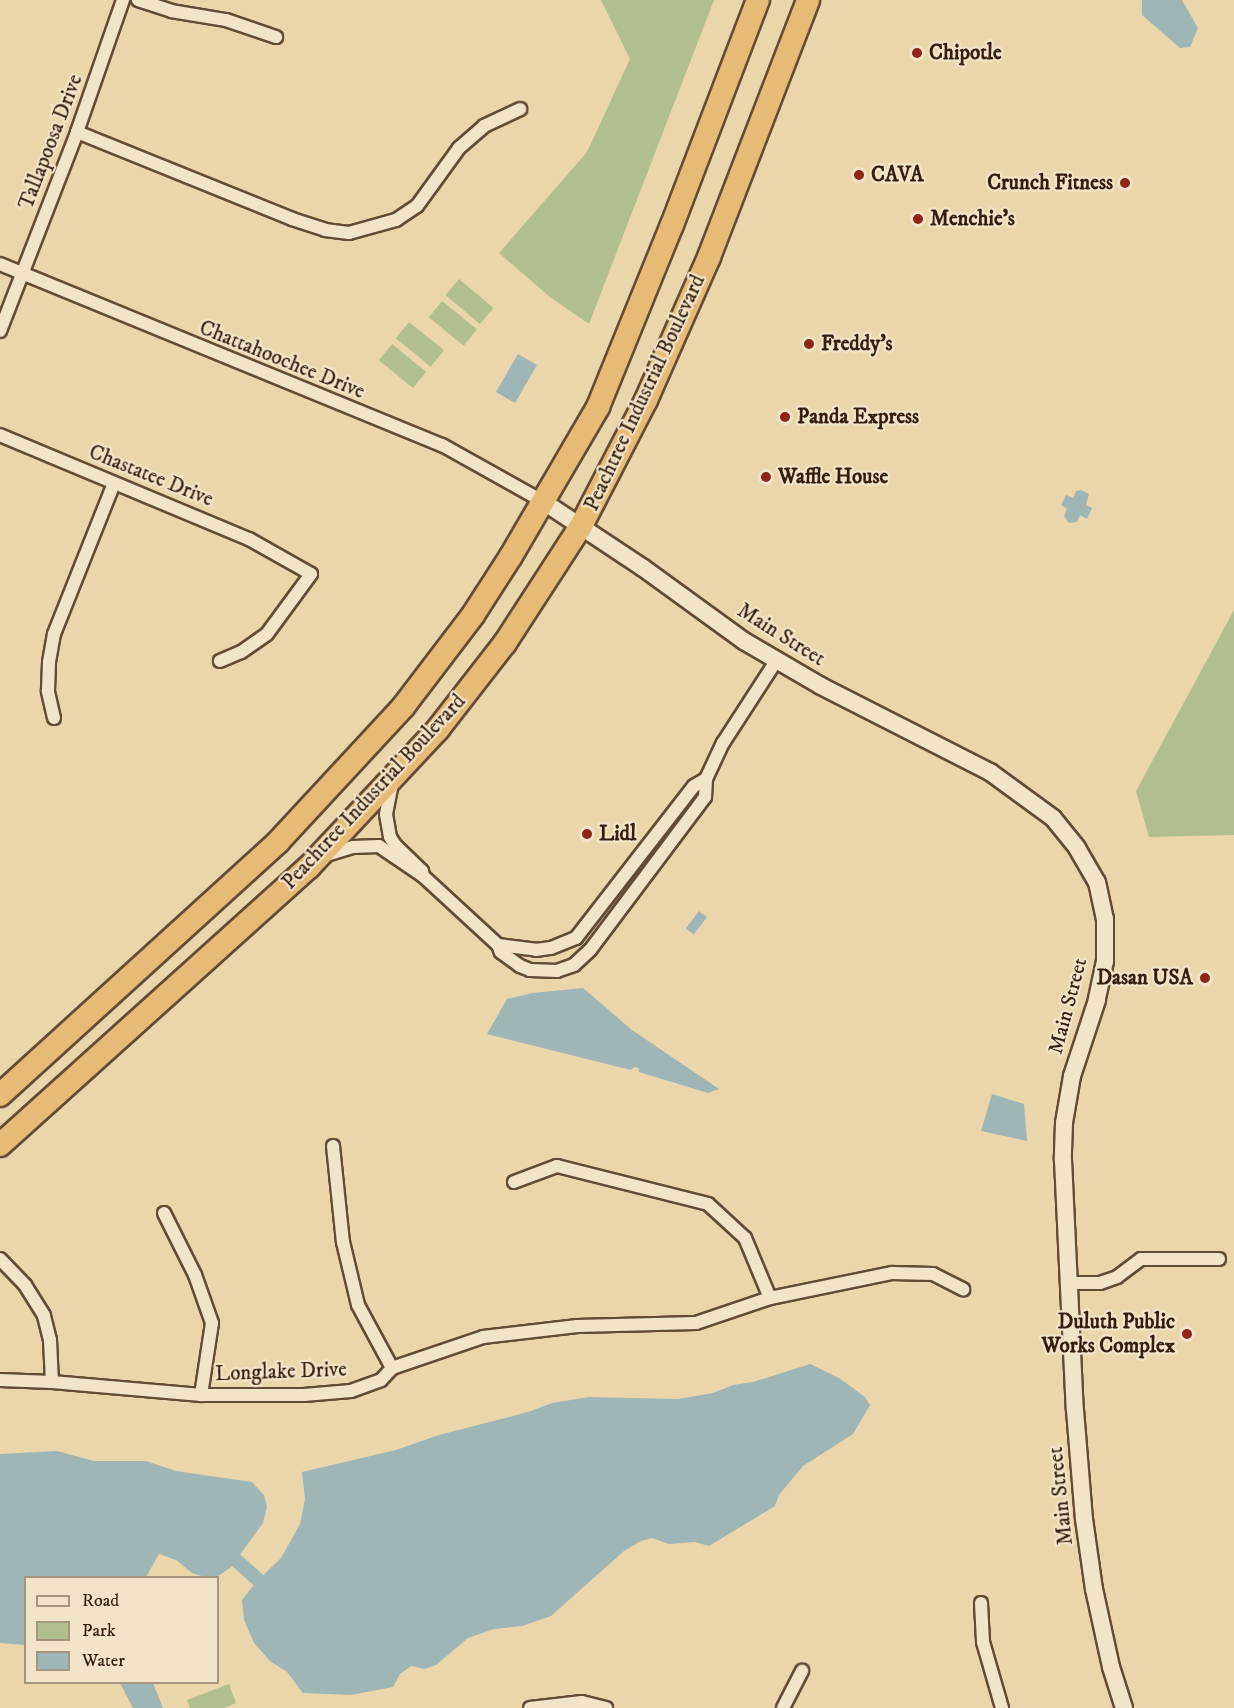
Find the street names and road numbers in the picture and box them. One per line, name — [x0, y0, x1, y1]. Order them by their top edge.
street label: Tallapoosa Drive — [14, 71, 88, 213]
street label: Peachtree Industrial Boulevard — [579, 271, 711, 515]
street label: Chattahoochee Drive — [196, 315, 368, 405]
street label: Chastatee Drive — [85, 440, 217, 512]
street label: Main Street — [732, 598, 830, 672]
street label: Peachtree Industrial Boulevard — [277, 689, 471, 895]
street label: Main Street — [1043, 955, 1093, 1057]
street label: Longlake Drive — [215, 1357, 347, 1387]
street label: Main Street — [1043, 1446, 1079, 1546]

